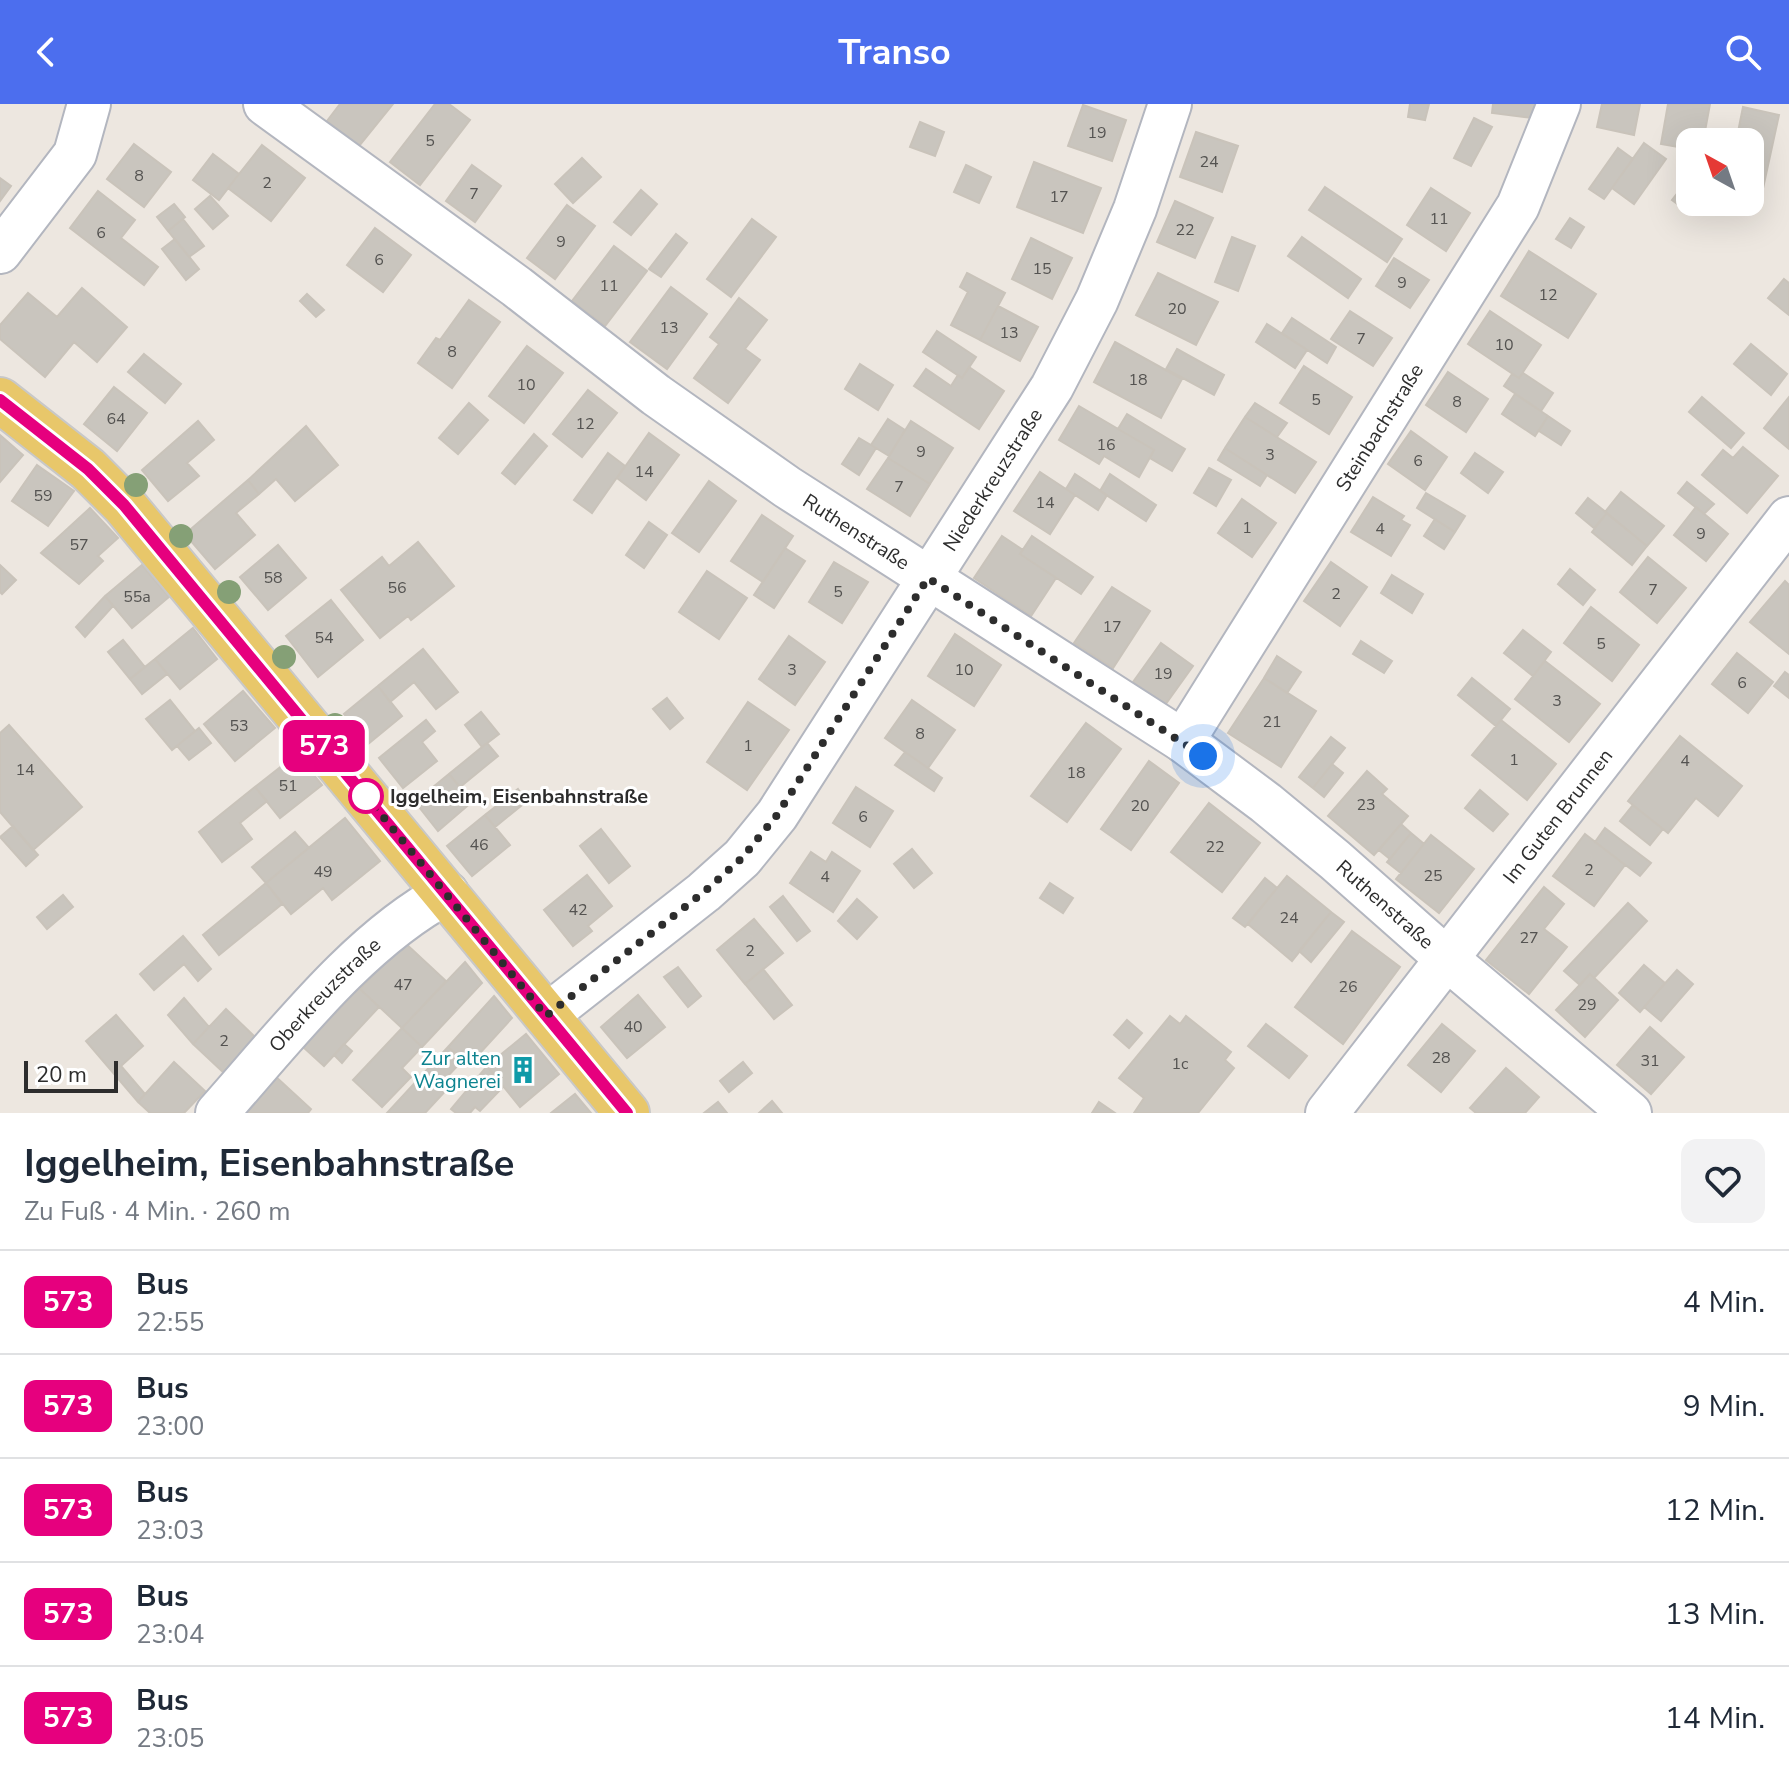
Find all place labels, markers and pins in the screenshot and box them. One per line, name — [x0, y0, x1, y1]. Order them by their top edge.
marker: Iggelheim, Eisenbahnstraße — [349, 779, 383, 813]
place label: Iggelheim, Eisenbahnstraße — [390, 783, 648, 810]
place label: Zur alten Wagnerei — [413, 1045, 501, 1095]
building icon: Zur alten Wagnerei — [508, 1055, 538, 1085]

